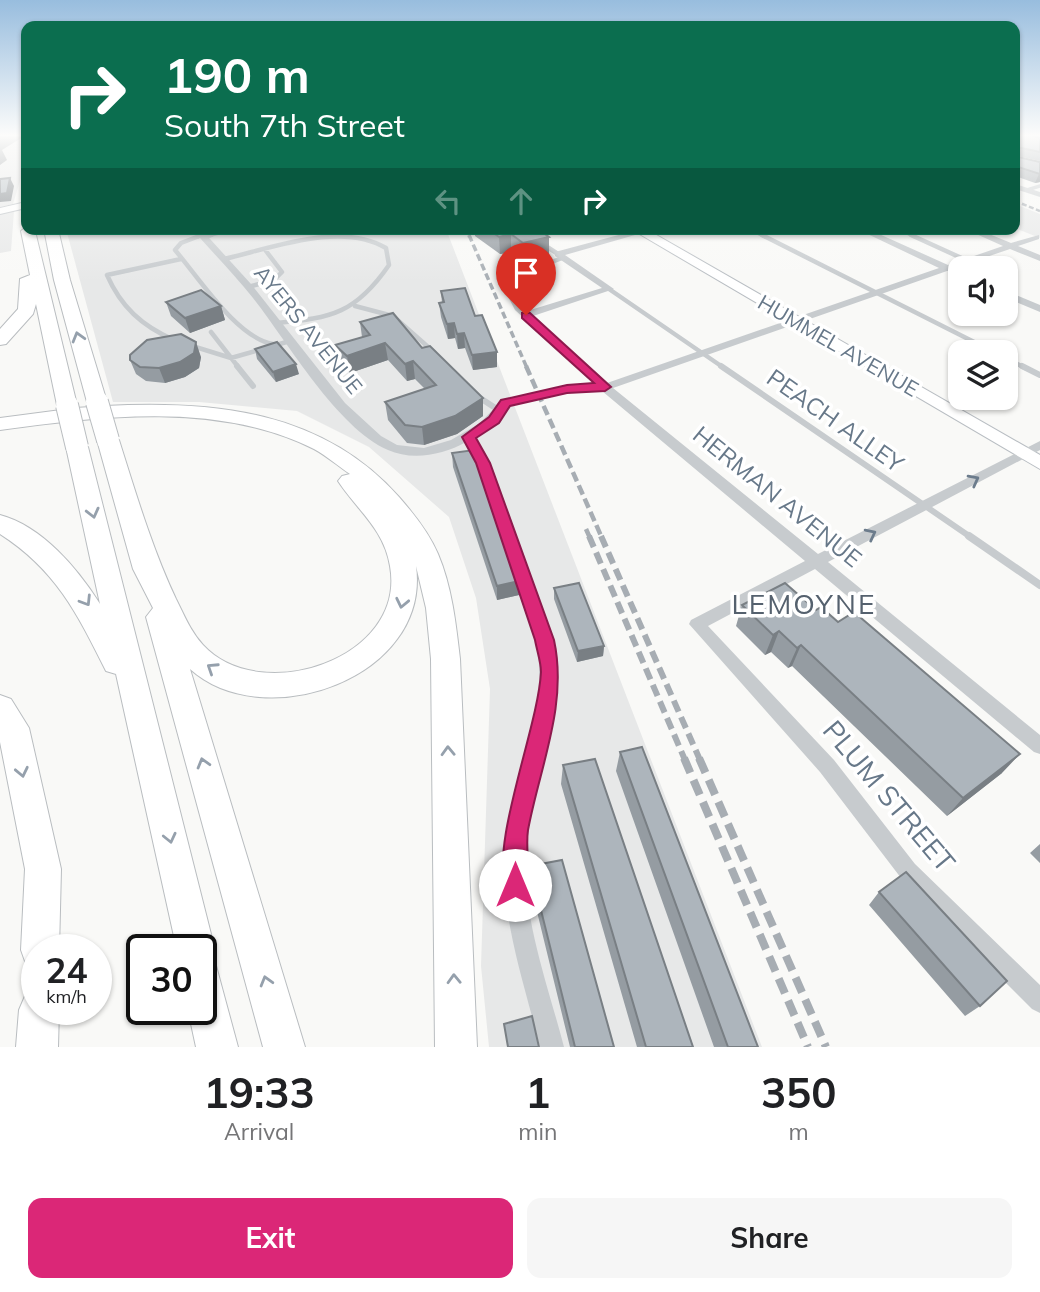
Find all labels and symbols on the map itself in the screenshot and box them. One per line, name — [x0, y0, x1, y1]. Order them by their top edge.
pin — [496, 243, 556, 315]
street label: AYERS AVENUE — [249, 260, 368, 399]
street label: HUMMEL AVENUE — [753, 289, 924, 402]
one-way arrow — [71, 331, 86, 343]
street label: PEACH ALLEY — [761, 362, 910, 479]
street label: HERMAN AVENUE — [687, 419, 868, 573]
one-way arrow — [967, 475, 979, 488]
one-way arrow — [85, 507, 99, 519]
one-way arrow — [864, 529, 876, 542]
district label: LEMOYNE — [732, 586, 876, 621]
one-way arrow — [77, 594, 90, 607]
one-way arrow — [395, 597, 410, 609]
one-way arrow — [207, 664, 220, 677]
street label: PLUM STREET — [816, 713, 963, 879]
one-way arrow — [440, 746, 455, 757]
one-way arrow — [196, 757, 211, 769]
one-way arrow — [13, 766, 28, 778]
one-way arrow — [162, 832, 176, 844]
position arrow — [478, 848, 552, 922]
speed limit sign: 30 — [126, 934, 217, 1025]
one-way arrow — [446, 973, 462, 984]
one-way arrow — [259, 976, 274, 988]

